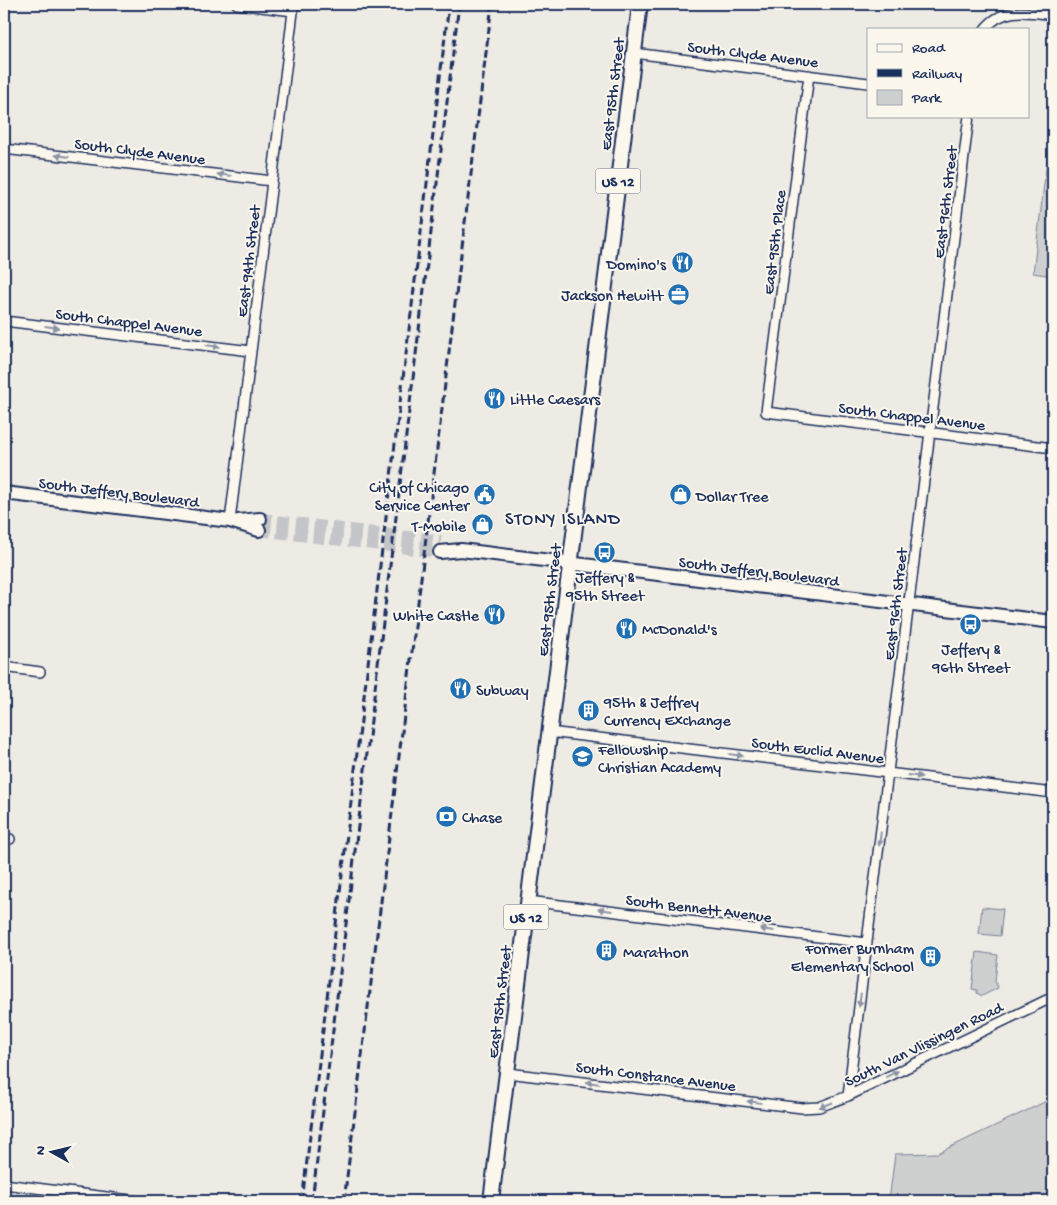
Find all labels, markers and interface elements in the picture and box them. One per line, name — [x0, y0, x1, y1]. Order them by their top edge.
legend — [867, 28, 1030, 118]
street label: East 95th Street — [598, 36, 631, 152]
street label: South Clyde Avenue — [686, 39, 820, 74]
text: Road — [912, 40, 946, 58]
text: Railway — [912, 66, 963, 84]
text: Park — [911, 90, 942, 108]
street label: South Clyde Avenue — [73, 136, 207, 171]
street label: East 96th Street — [931, 144, 964, 260]
one-way arrow — [54, 152, 70, 160]
road number: US 12 — [596, 168, 640, 194]
one-way arrow — [215, 171, 231, 179]
street label: East 95th Place — [761, 188, 792, 296]
street label: East 94th Street — [234, 203, 267, 318]
restaurant icon: Domino's — [670, 251, 694, 275]
place label: Domino's — [606, 257, 667, 276]
office icon: Jackson Hewitt — [667, 282, 691, 306]
place label: Jackson Hewitt — [561, 288, 664, 307]
street label: South Chappel Avenue — [54, 306, 204, 343]
one-way arrow — [44, 323, 60, 331]
one-way arrow — [206, 342, 222, 350]
restaurant icon: Little Caesars — [482, 386, 506, 410]
place label: Little Caesars — [510, 392, 601, 411]
street label: South Chappel Avenue — [837, 400, 987, 437]
street label: South Jeffery Boulevard — [38, 475, 201, 514]
place label: City of Chicago Service Center — [369, 480, 470, 517]
public building icon: City of Chicago Service Center — [473, 483, 497, 507]
shop icon: Dollar Tree — [668, 483, 692, 507]
place label: Dollar Tree — [695, 489, 769, 508]
district label: STONY ISLAND — [505, 510, 621, 531]
shop icon: T-Mobile — [470, 513, 494, 537]
place label: T-Mobile — [411, 519, 467, 538]
bus stop icon: Jeffery & 95th Street — [593, 540, 617, 564]
street label: East 95th Street — [535, 542, 568, 658]
street label: East 96th Street — [881, 546, 914, 662]
street label: South Jeffery Boulevard — [678, 554, 841, 593]
place label: Jeffery & 95th Street — [565, 570, 645, 607]
restaurant icon: White Castle — [483, 602, 507, 626]
place label: White Castle — [393, 608, 480, 627]
bus stop icon: Jeffery & 96th Street — [959, 612, 983, 636]
restaurant icon: McDonald's — [614, 616, 638, 640]
place label: McDonald's — [642, 622, 718, 641]
place label: Jeffery & 96th Street — [931, 642, 1011, 679]
restaurant icon: Subway — [448, 677, 472, 701]
place label: Subway — [476, 683, 529, 702]
place label: 95th & Jeffrey Currency Exchange — [603, 695, 731, 732]
building icon: 95th & Jeffrey Currency Exchange — [576, 698, 600, 722]
street label: South Euclid Avenue — [750, 735, 886, 770]
place label: Fellowship Christian Academy — [597, 742, 721, 779]
school or university icon: Fellowship Christian Academy — [570, 745, 594, 769]
one-way arrow — [729, 751, 745, 759]
one-way arrow — [907, 772, 923, 780]
bank icon: Chase — [434, 804, 458, 828]
place label: Chase — [462, 810, 503, 829]
one-way arrow — [876, 831, 884, 847]
street label: South Bennett Avenue — [624, 892, 773, 929]
road number: US 12 — [504, 904, 548, 930]
one-way arrow — [597, 906, 613, 914]
one-way arrow — [758, 926, 774, 934]
building icon: Marathon — [595, 939, 619, 963]
place label: Former Burnham Elementary School — [791, 941, 915, 978]
street label: East 95th Street — [485, 944, 518, 1060]
building icon: Former Burnham Elementary School — [918, 944, 942, 968]
place label: Marathon — [623, 945, 689, 964]
one-way arrow — [856, 992, 864, 1008]
street label: South Van Vlissingen Road — [842, 999, 1008, 1093]
street label: South Constance Avenue — [574, 1059, 737, 1098]
one-way arrow — [885, 1070, 899, 1078]
one-way arrow — [584, 1079, 600, 1087]
one-way arrow — [746, 1098, 762, 1106]
one-way arrow — [818, 1101, 833, 1109]
north arrow — [28, 1128, 78, 1178]
text: N — [33, 1145, 51, 1156]

